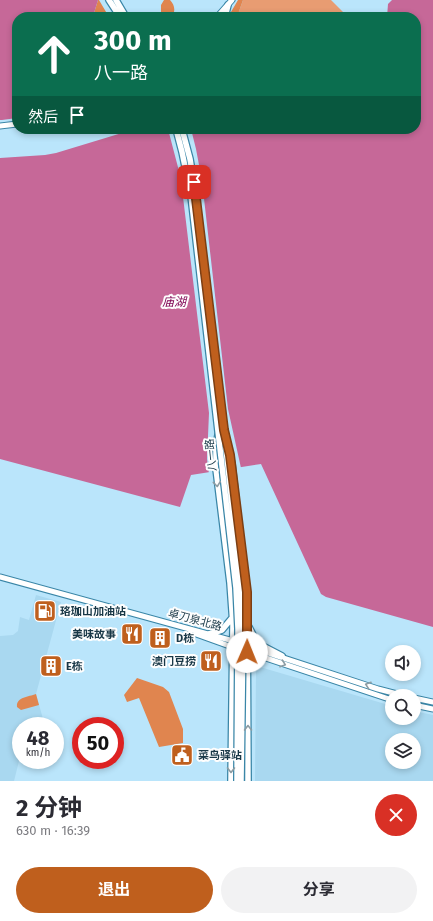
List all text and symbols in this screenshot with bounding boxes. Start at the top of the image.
text: 300 m [94,24,172,57]
icon: ahead [28,28,80,80]
text: 八一路 [94,62,148,84]
icon: arrive [66,104,88,126]
text: 然后 [28,108,58,126]
pin [177,165,211,199]
icon: arrive [183,171,205,193]
water label: 庙湖 [162,295,188,309]
street label: 八一路 [203,438,219,472]
one-way arrow [213,481,222,487]
fuel station icon: 珞珈山加油站 [32,598,58,624]
place label: 珞珈山加油站 [60,605,126,618]
street label: 卓刀泉北路 [167,607,223,633]
restaurant icon: 美味故事 [119,621,145,647]
building icon: D栋 [147,625,173,651]
place label: 美味故事 [72,628,116,641]
position arrow [226,631,268,673]
place label: D栋 [176,632,194,645]
map controls [385,645,421,769]
button: sound [385,645,421,681]
restaurant icon: 澳门豆捞 [198,648,224,674]
building icon: E栋 [38,653,64,679]
place label: 澳门豆捞 [152,655,196,668]
one-way arrow [280,659,287,668]
place label: E栋 [66,660,83,673]
one-way arrow [365,681,372,690]
button: search [385,689,421,725]
speed limit sign: 50 [72,717,124,769]
one-way arrow [244,725,252,731]
text: 48 [27,726,49,750]
button: layers [385,733,421,769]
public building icon: 菜鸟驿站 [169,742,195,768]
text: km/h [26,747,50,759]
place label: 菜鸟驿站 [198,749,242,762]
one-way arrow [227,767,235,773]
text: 2 分钟 [16,794,82,822]
button: close [375,794,417,836]
text: 630 m · 16:39 [16,823,90,838]
button: 退出 [16,867,213,913]
button: 分享 [221,867,417,913]

